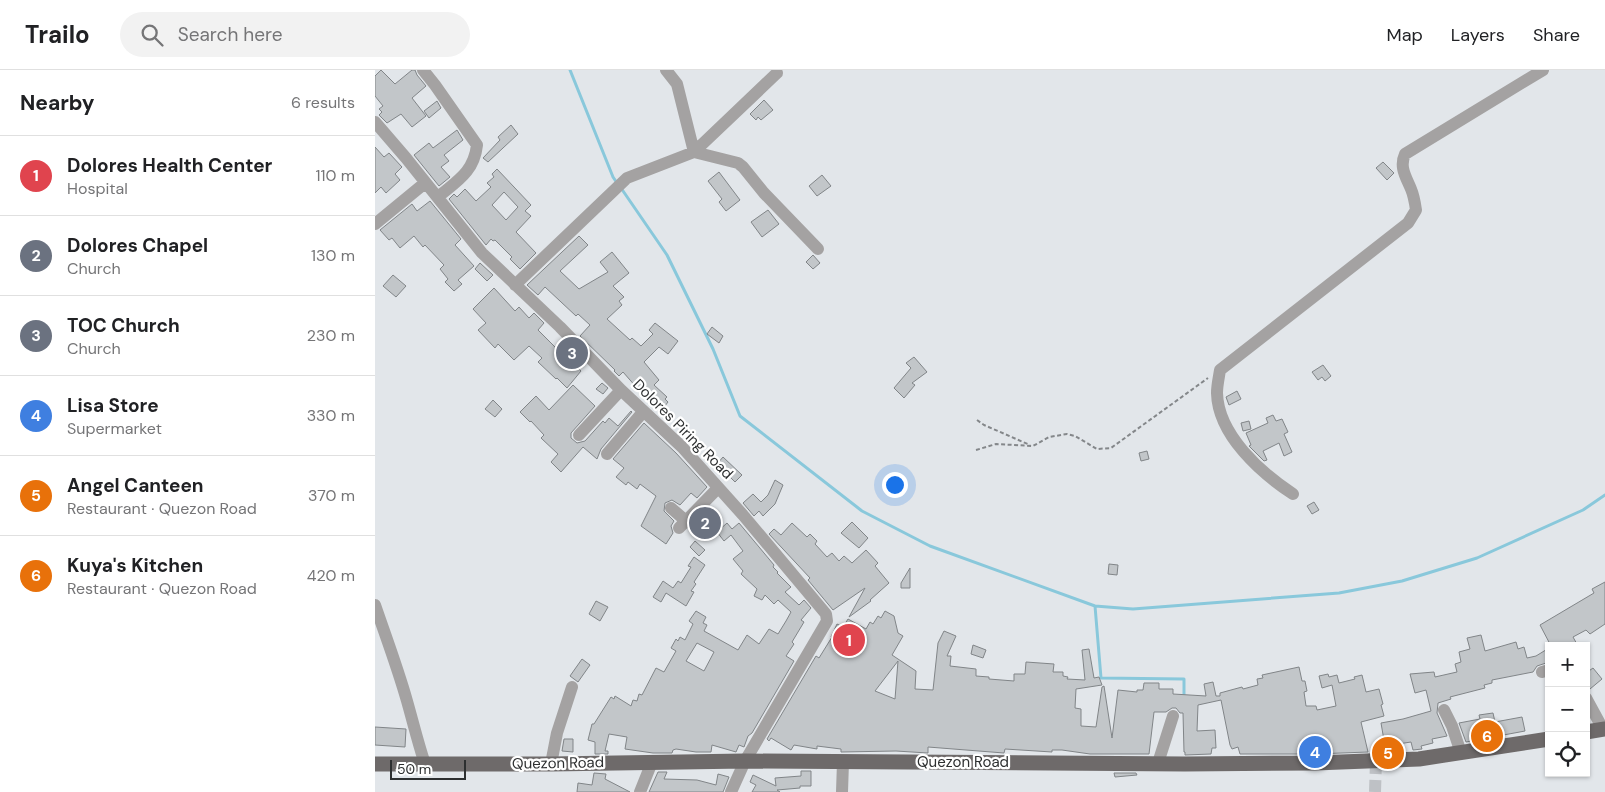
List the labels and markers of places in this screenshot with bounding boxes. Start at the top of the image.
pin: 3 [556,334,588,372]
pin: 2 [689,504,721,542]
pin: 1 [833,621,865,659]
pin: 6 [1471,717,1503,755]
pin: 4 [1299,733,1331,771]
pin: 5 [1372,734,1404,772]

